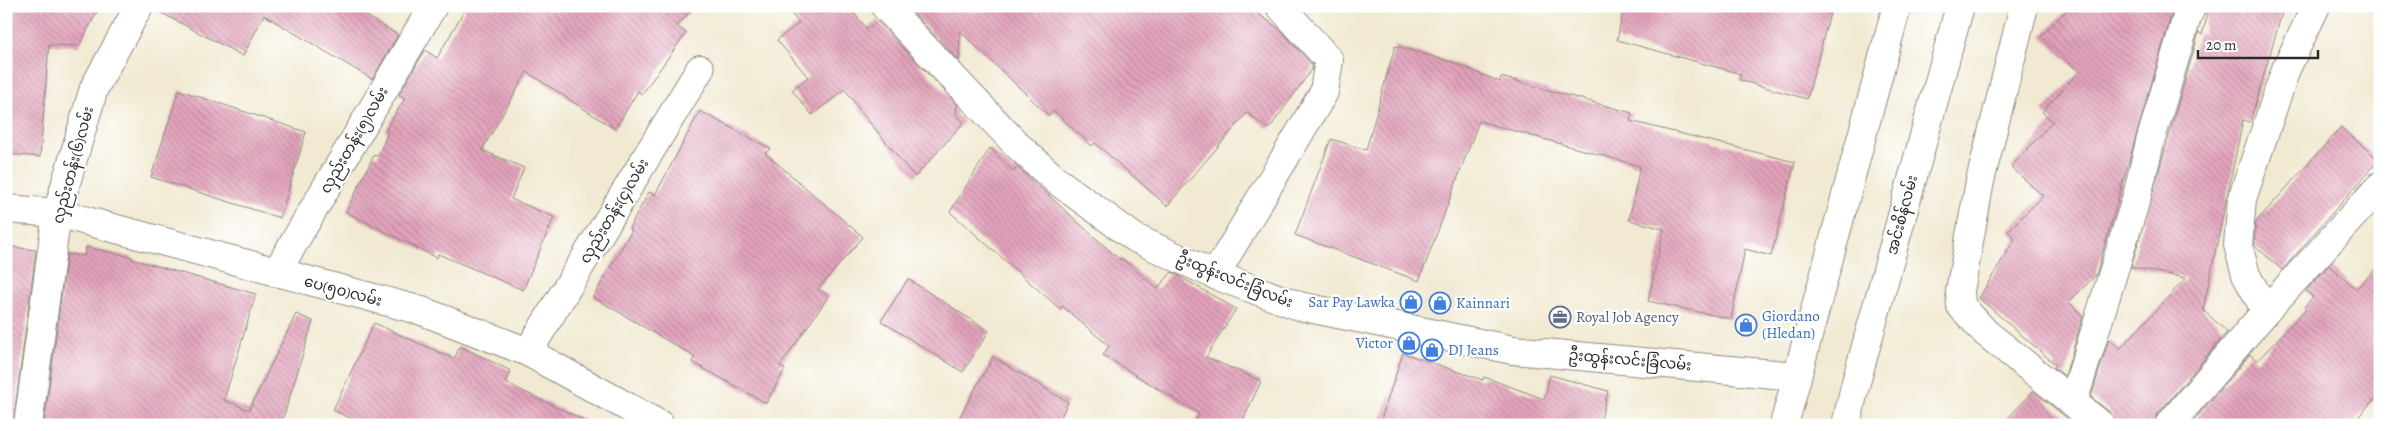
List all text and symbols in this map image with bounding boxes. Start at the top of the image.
scale bar [2198,28,2318,60]
text: 20 m [2206,35,2237,55]
street label: လှည်းတန်း(၅)လမ်း [315,83,394,198]
street label: လှည်းတန်း(၆)လမ်း [48,104,100,226]
street label: လှည်းတန်း(၄)လမ်း [575,155,655,268]
street label: အင်းစိန်လမ်း [1882,173,1924,258]
street label: ဦးထွန်းလင်းခြံလမ်း [1173,248,1296,314]
street label: ပေ(၅၀)လမ်း [301,271,384,313]
shop icon: Sar Pay Lawka [1399,290,1423,314]
shop icon: Kainnari [1428,291,1452,315]
place label: Sar Pay Lawka [1308,292,1395,312]
place label: Kainnari [1456,293,1510,313]
office icon: Royal Job Agency [1548,305,1572,329]
place label: Giordano (Hledan) [1762,306,1820,343]
place label: Royal Job Agency [1576,307,1679,327]
shop icon: Giordano (Hledan) [1734,313,1758,337]
shop icon: Victor [1397,331,1421,355]
place label: Victor [1355,333,1393,353]
shop icon: DJ Jeans [1420,338,1444,362]
place label: DJ Jeans [1448,340,1499,360]
street label: ဦးထွန်းလင်းခြံလမ်း [1568,345,1692,377]

